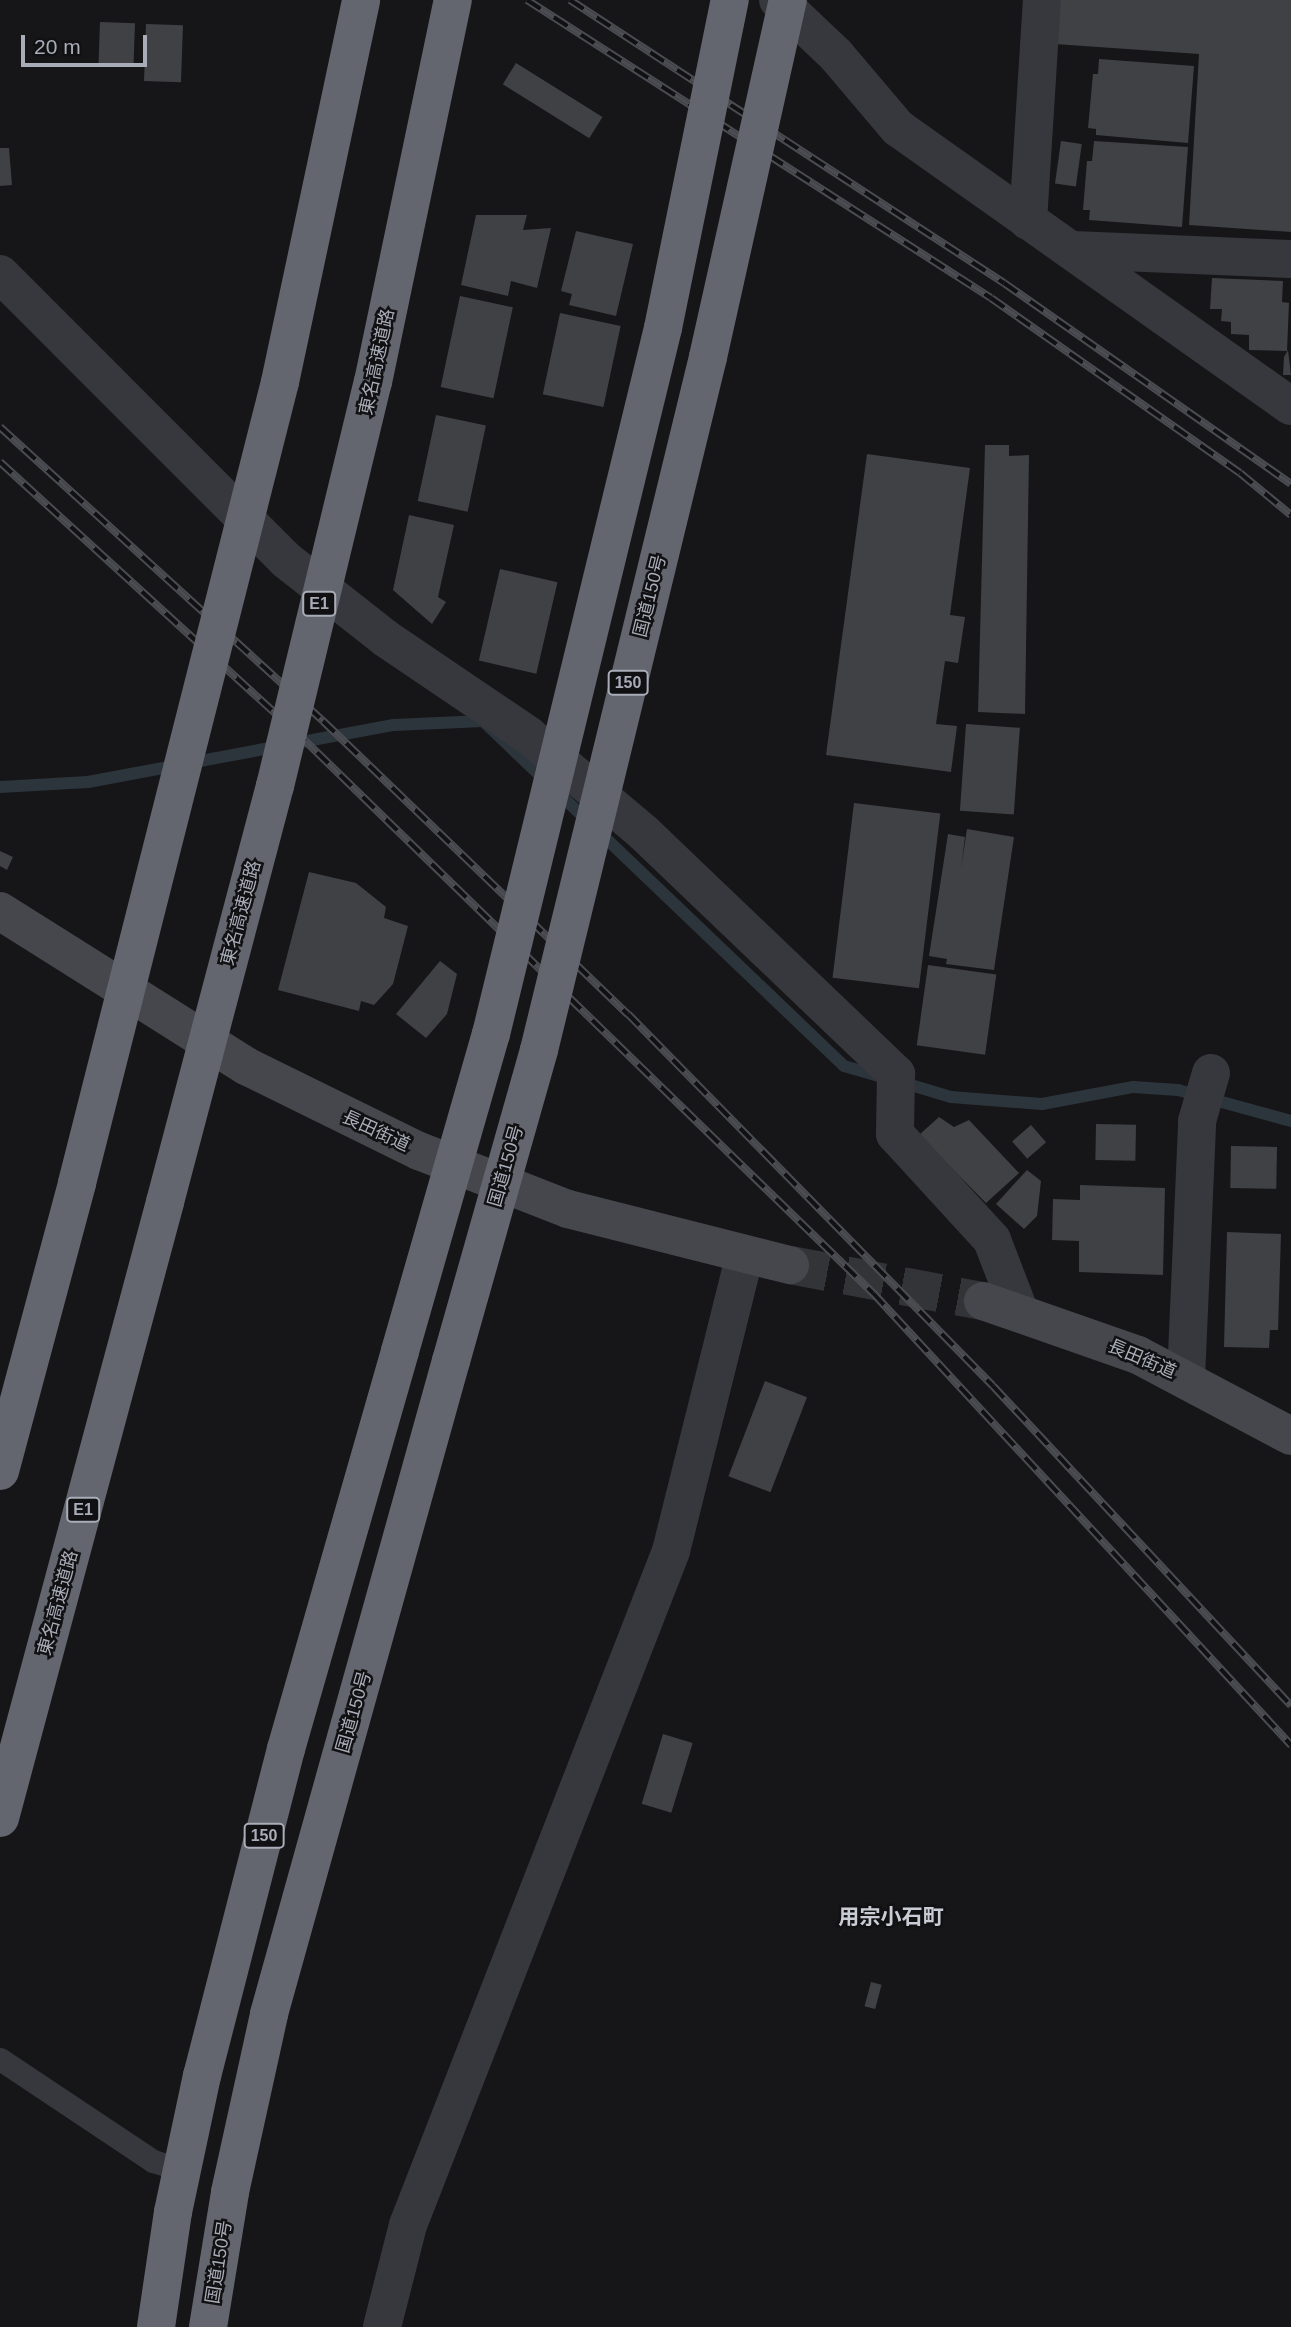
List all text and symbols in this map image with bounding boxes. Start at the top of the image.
scale bar [24,21,150,65]
text: 20 m [34,35,81,58]
street label: 東名高速道路 [355,307,399,417]
street label: 国道150号 [629,553,671,639]
road number: E1 [302,592,336,617]
road number: 150 [607,670,649,696]
street label: 東名高速道路 [217,858,265,968]
street label: 長田街道 [339,1106,413,1156]
street label: 国道150号 [484,1123,528,1209]
street label: 長田街道 [1105,1335,1179,1383]
road number: E1 [66,1498,100,1522]
street label: 東名高速道路 [34,1548,82,1658]
street label: 国道150号 [332,1669,376,1755]
road number: 150 [243,1824,285,1848]
district label: 用宗小石町 [839,1904,943,1930]
street label: 国道150号 [202,2219,236,2305]

